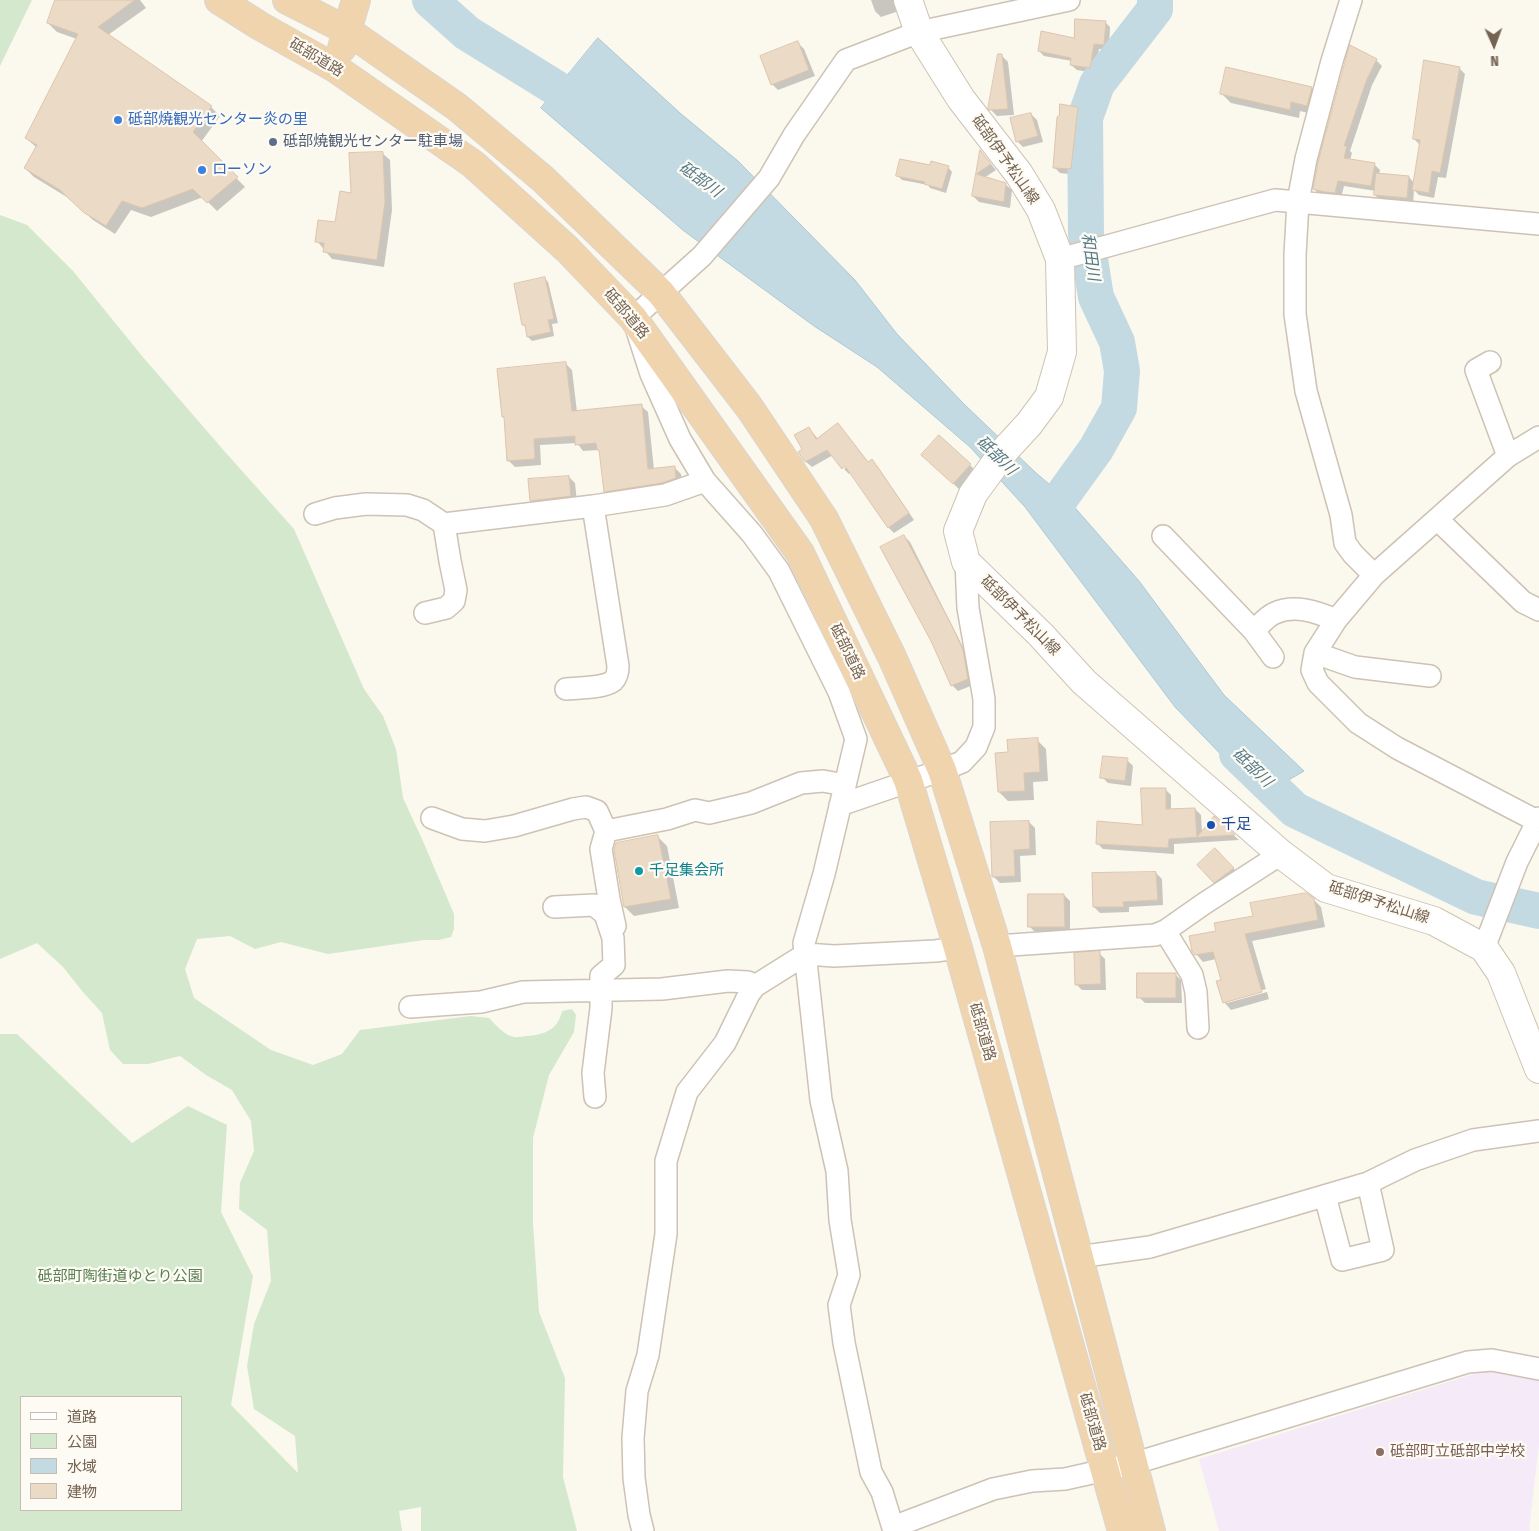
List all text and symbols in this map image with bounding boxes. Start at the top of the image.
north arrow [1469,20,1519,70]
street label: 砥部道路 [286,35,346,81]
text: N [1490,52,1499,69]
place label: 砥部焼観光センター炎の里 [128,111,308,129]
street label: 砥部伊予松山線 [968,112,1042,208]
marker: 砥部焼観光センター炎の里 [112,114,124,126]
place label: 砥部焼観光センター駐車場 [283,133,463,151]
marker: 砥部焼観光センター駐車場 [267,136,279,148]
water label: 砥部川 [675,158,725,202]
place label: ローソン [212,161,272,179]
marker: ローソン [196,164,208,176]
water label: 和田川 [1077,232,1103,282]
street label: 砥部道路 [600,285,652,343]
water label: 砥部川 [972,432,1020,480]
street label: 砥部伊予松山線 [977,573,1063,659]
street label: 砥部道路 [826,621,868,683]
water label: 砥部川 [1228,744,1276,792]
place label: 千足 [1221,816,1251,834]
marker: 千足 [1205,819,1217,831]
place label: 千足集会所 [649,862,724,880]
marker: 千足集会所 [633,865,645,877]
street label: 砥部伊予松山線 [1326,878,1432,928]
street label: 砥部道路 [965,1001,999,1063]
park label: 砥部町陶街道ゆとり公園 [38,1268,202,1286]
street label: 砥部道路 [1075,1391,1109,1453]
legend [20,1396,182,1511]
text: 道路 [67,1408,97,1426]
text: 公園 [67,1433,97,1451]
place label: 砥部町立砥部中学校 [1390,1443,1525,1461]
marker: 砥部町立砥部中学校 [1374,1446,1386,1458]
text: 水域 [67,1458,97,1476]
text: 建物 [67,1483,97,1501]

